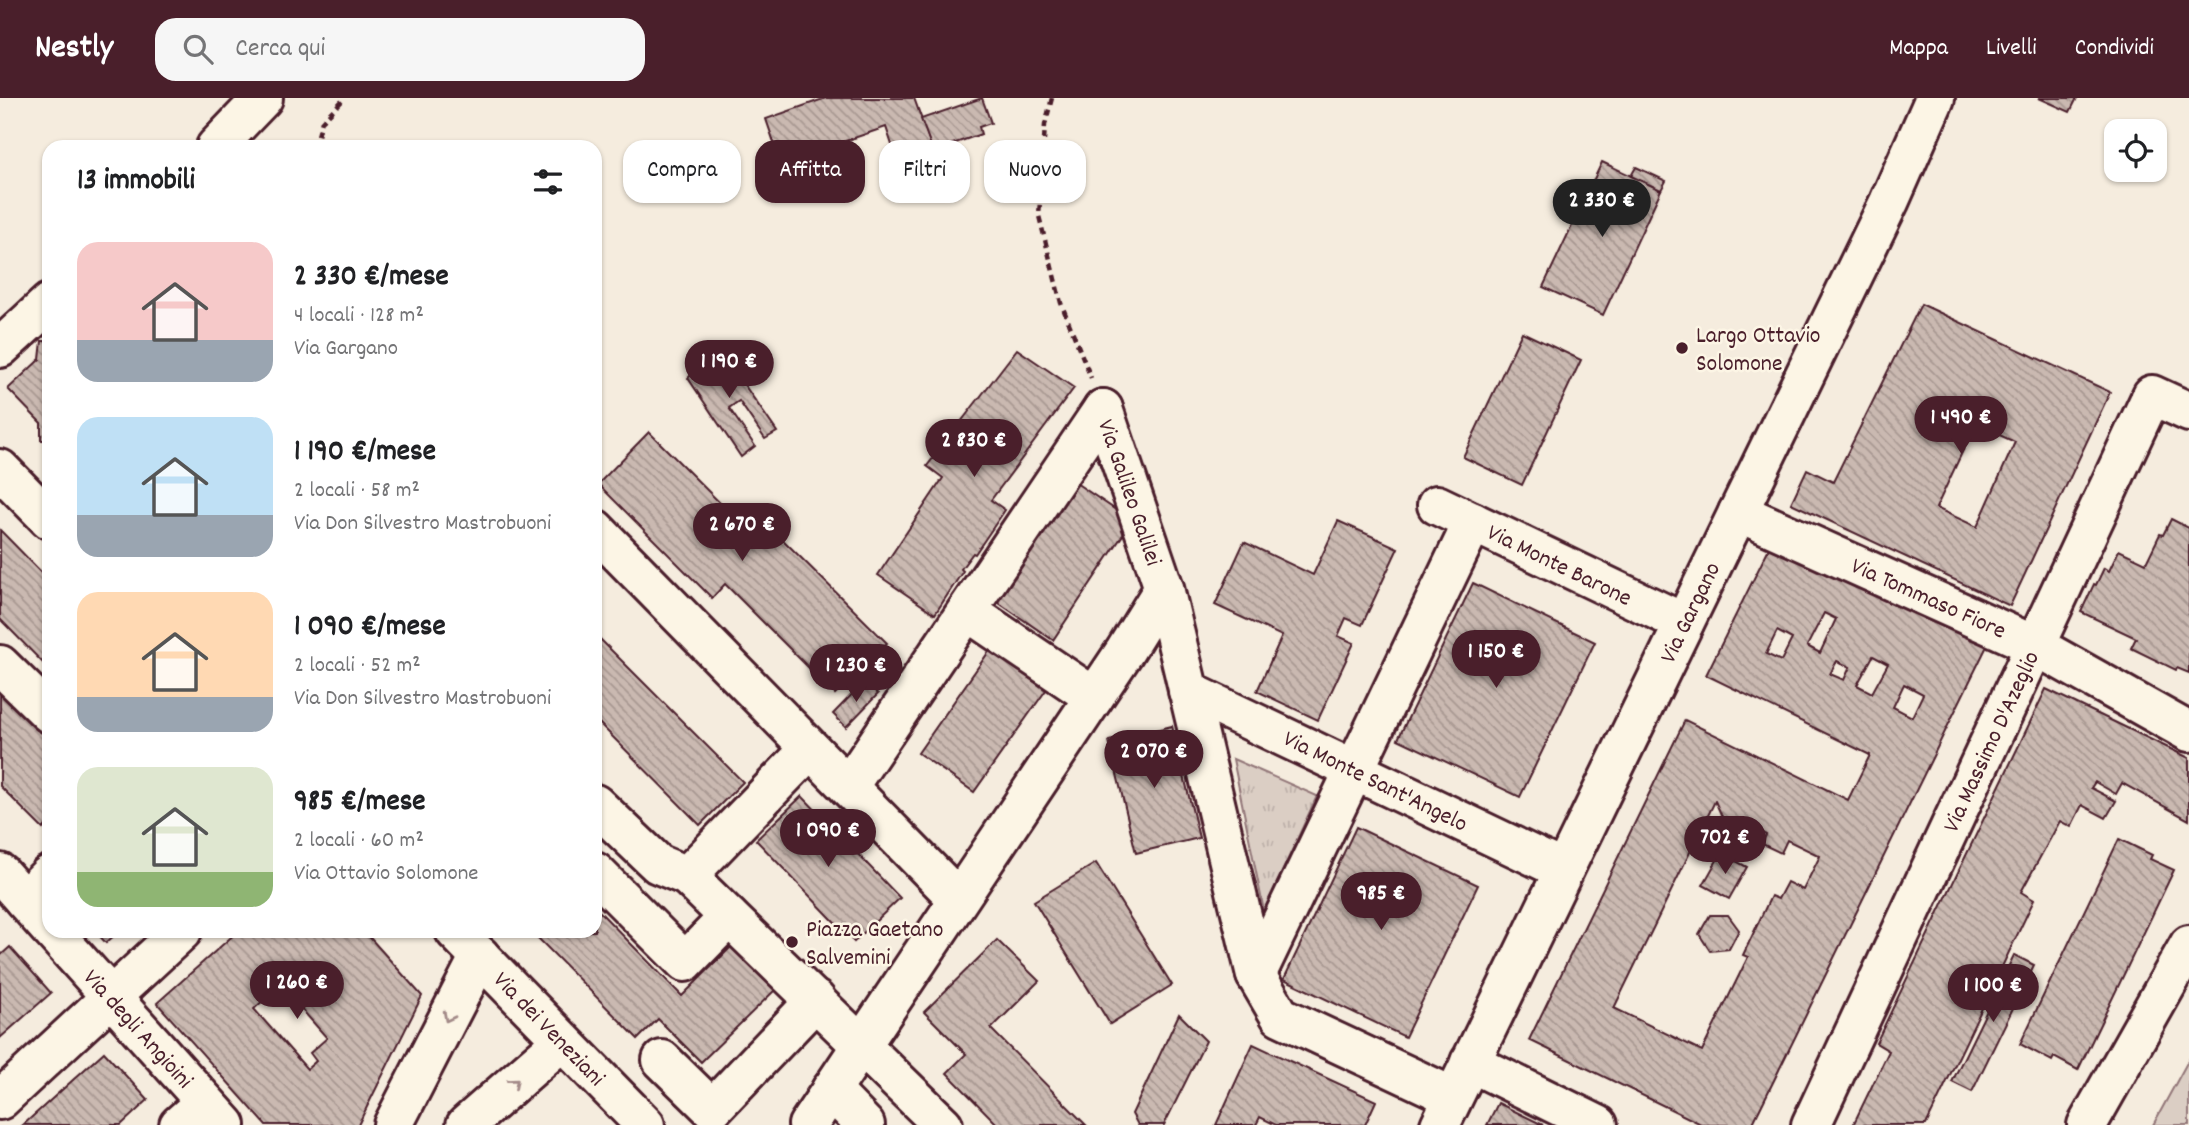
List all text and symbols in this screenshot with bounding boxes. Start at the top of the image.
search box [155,18,645,81]
text: Nestly [35,26,113,73]
icon: search [179,30,217,68]
text: Cerca qui [235,31,325,68]
text: Mappa [1889,32,1948,66]
text: Livelli [1986,32,2037,66]
text: Condividi [2075,32,2154,66]
map controls [2104,119,2167,182]
button: locate [2104,119,2167,182]
chip: Compra [623,140,741,203]
chip: Affitta [755,140,865,203]
chip: Filtri [879,140,970,203]
chip: Nuovo [984,140,1086,203]
text: 13 immobili [77,161,195,204]
icon: filters [529,163,567,201]
pin: 2 330 € [1537,180,1667,239]
text: 2 330 € [1569,185,1635,218]
text: 2 330 €/mese [294,257,449,300]
icon: home [133,270,217,354]
text: 4 locali · 128 m² [294,300,424,333]
place label: Largo Ottavio Solomone [1696,320,1821,382]
text: Via Gargano [294,333,398,366]
marker: Largo Ottavio Solomone [1674,340,1690,356]
pin: 1 190 € [664,341,794,400]
text: 1 190 € [701,346,757,379]
pin: 1 490 € [1896,396,2026,456]
text: 1 490 € [1930,402,1992,435]
street label: Via Galileo Galilei [1087,415,1169,571]
pin: 2 830 € [909,420,1039,479]
text: 2 830 € [941,425,1007,458]
text: 1 190 €/mese [294,432,436,475]
icon: home [133,445,217,529]
text: 2 locali · 58 m² [294,475,420,508]
pin: 2 670 € [677,504,807,563]
text: Via Don Silvestro Mastrobuoni [294,508,551,541]
text: 2 670 € [709,509,775,542]
street label: Via Monte Barone [1481,517,1637,616]
street label: Via Tommaso Fiore [1845,550,2011,649]
street label: Via Gargano [1653,557,1731,670]
text: 1 090 €/mese [294,607,446,650]
icon: home [133,620,217,704]
pin: 1 150 € [1431,630,1561,690]
text: 1 150 € [1468,636,1524,669]
pin: 1 230 € [791,644,921,704]
street label: Via Massimo D'Azeglio [1936,646,2050,838]
text: 2 locali · 52 m² [294,650,421,683]
text: 1 230 € [825,650,887,683]
text: Via Don Silvestro Mastrobuoni [294,683,551,716]
street label: Via Monte Sant'Angelo [1277,723,1473,842]
pin: 2 070 € [1089,730,1219,790]
text: 2 070 € [1120,736,1188,769]
text: 985 €/mese [294,782,425,825]
icon: home [133,795,217,879]
pin: 1 090 € [763,810,893,869]
text: 1 090 € [796,815,860,848]
pin: 702 € [1676,816,1774,876]
text: 702 € [1700,822,1750,855]
text: 2 locali · 60 m² [294,825,424,858]
text: Via Ottavio Solomone [294,858,478,891]
pin: 985 € [1332,872,1430,932]
text: 985 € [1357,878,1405,911]
place label: Piazza Gaetano Salvemini [806,914,943,976]
marker: Piazza Gaetano Salvemini [784,934,800,950]
pin: 1 260 € [232,962,362,1021]
street label: Via degli Angioini [74,963,200,1097]
pin: 1 100 € [1928,964,2058,1024]
street label: Via dei Veneziani [484,965,612,1095]
text: 1 260 € [266,967,328,1000]
text: 1 100 € [1964,970,2022,1003]
one-way arrow [443,1010,457,1022]
one-way arrow [506,1079,519,1091]

